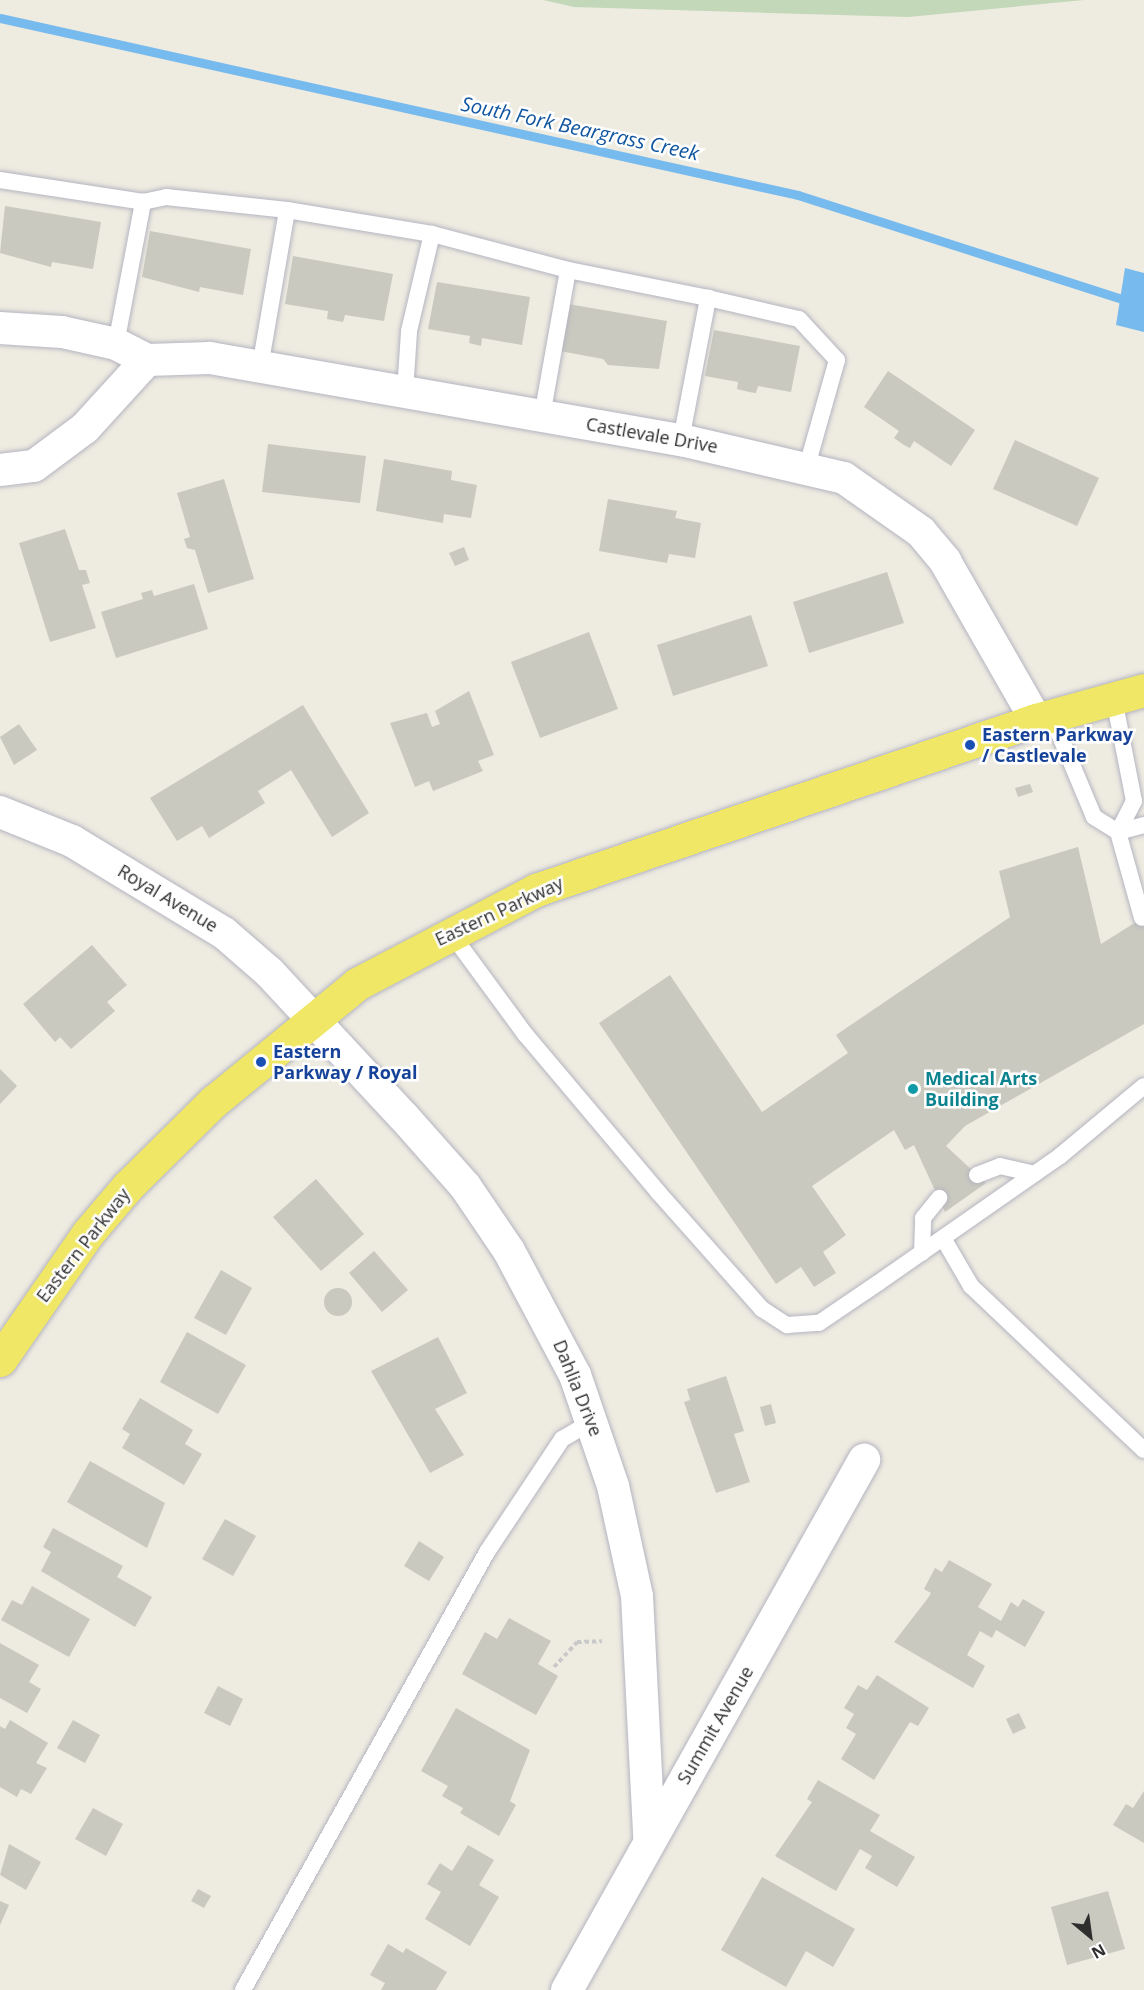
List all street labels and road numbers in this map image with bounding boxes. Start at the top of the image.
street label: Castlevale Drive [584,413,720,457]
street label: Royal Avenue [114,860,222,936]
street label: Eastern Parkway [432,872,566,950]
street label: Eastern Parkway [32,1184,134,1306]
street label: Dahlia Drive [549,1337,607,1439]
street label: Summit Avenue [673,1662,757,1788]

